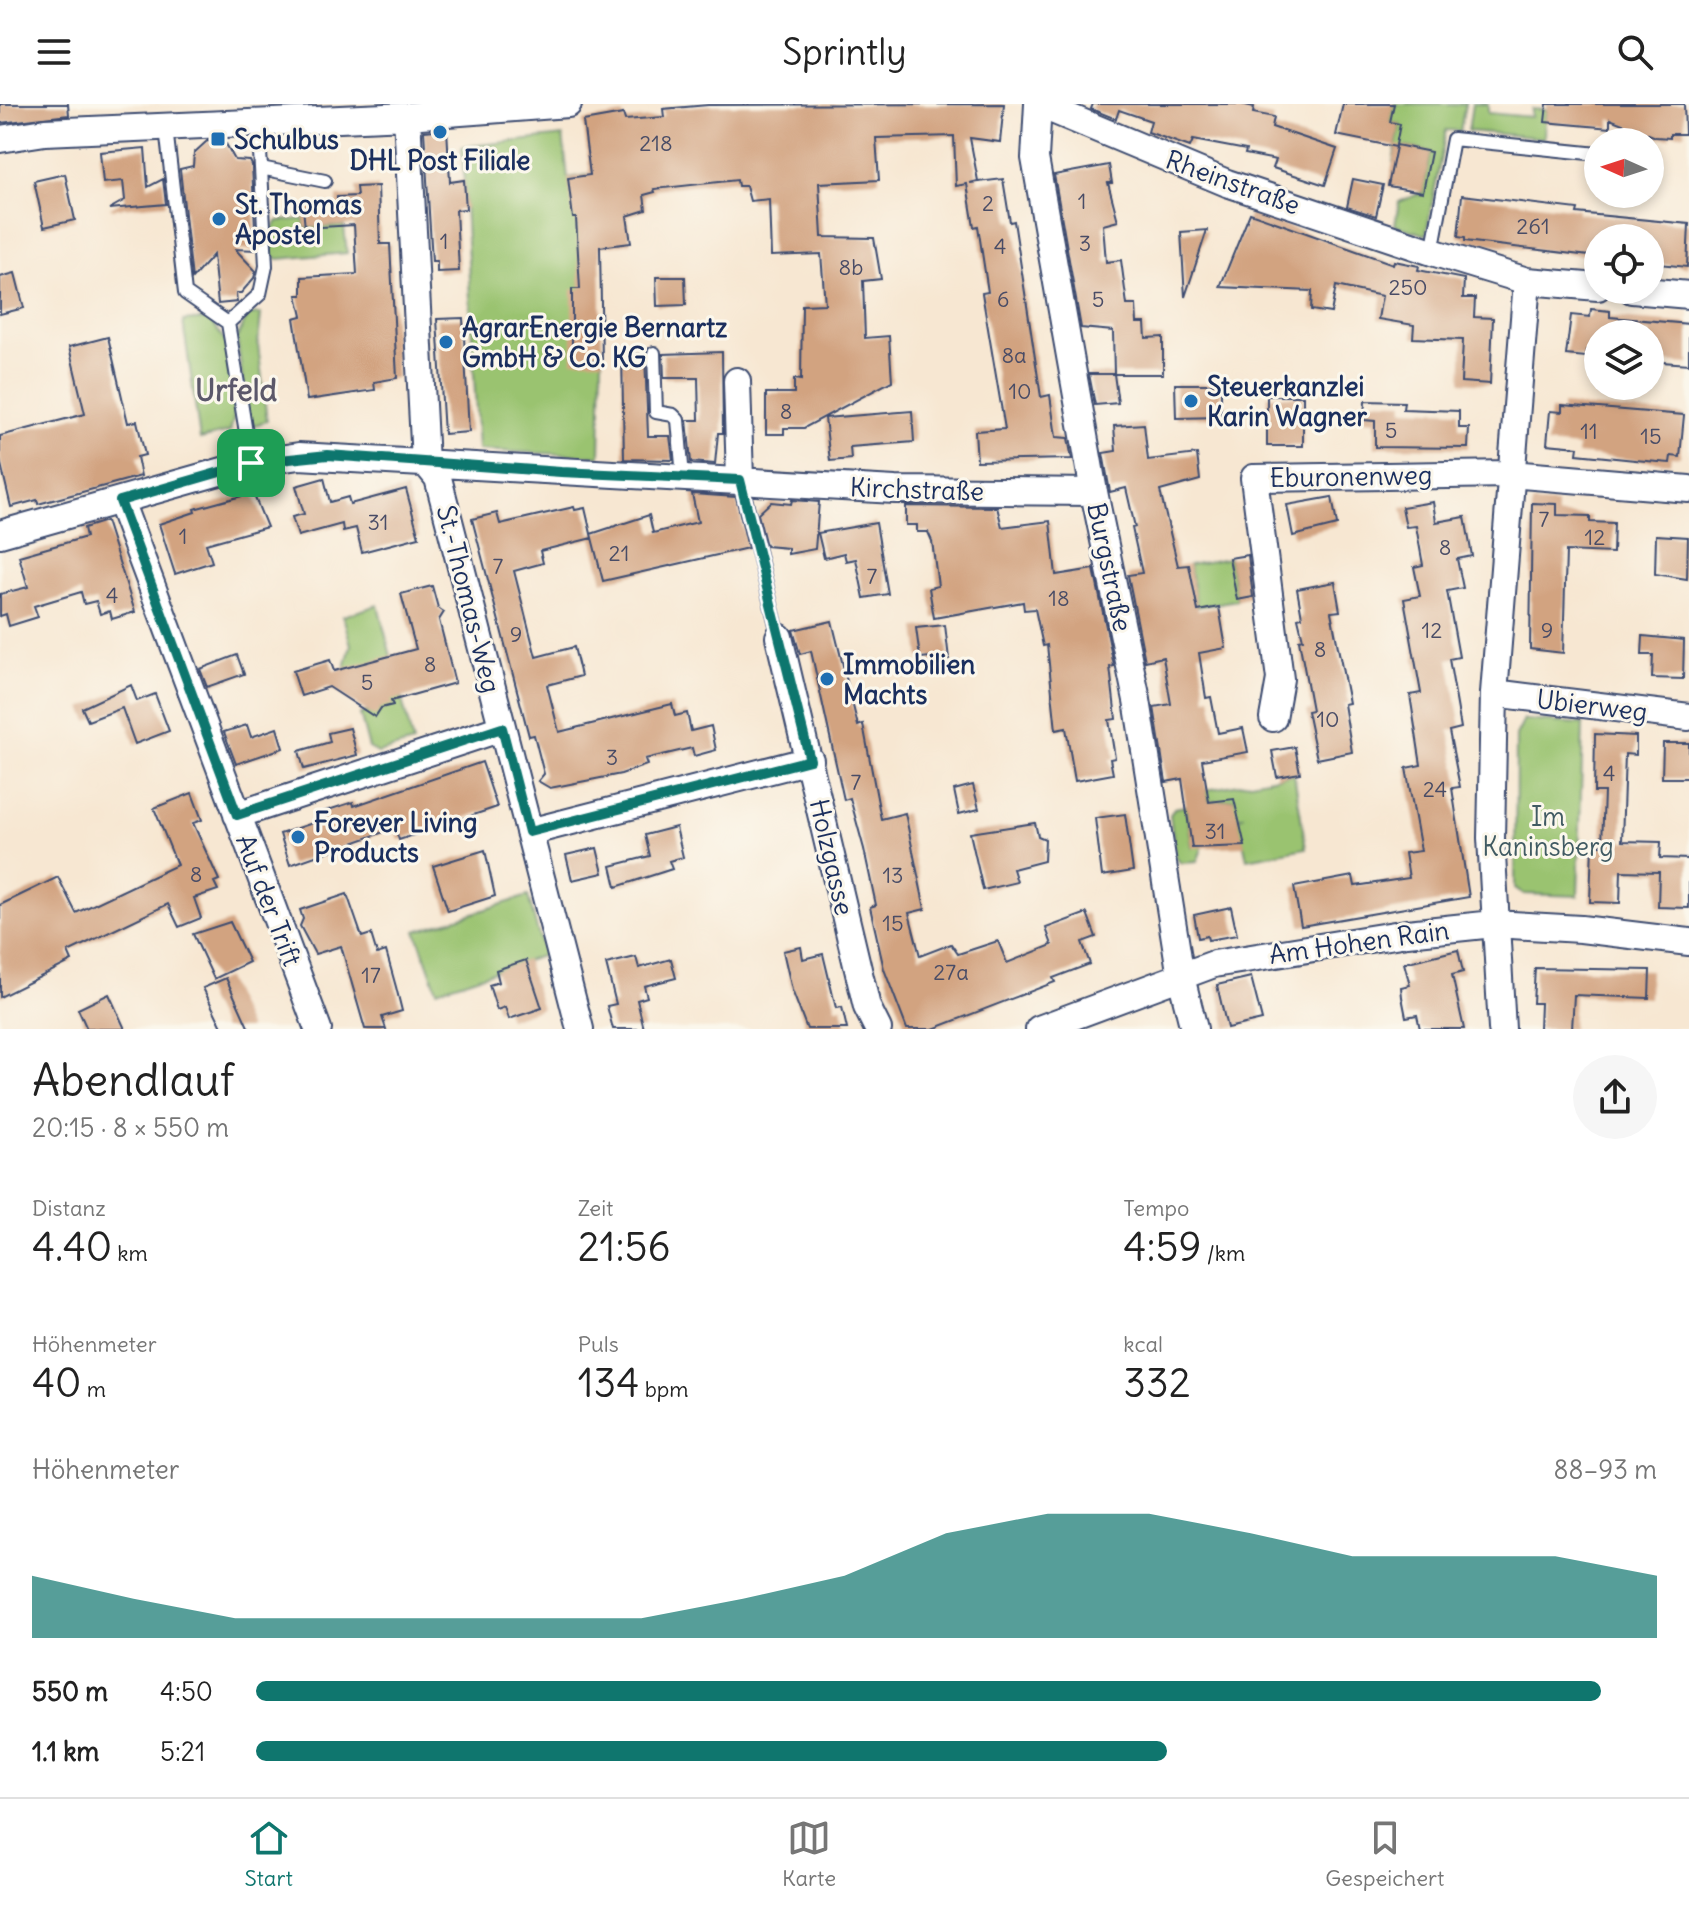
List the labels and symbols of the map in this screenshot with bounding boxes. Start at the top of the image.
place label: Schulbus [234,123,339,156]
marker: DHL Post Filiale [431,123,449,141]
north arrow [1584,128,1664,208]
house number: 218 [639,129,673,157]
marker: Schulbus [209,130,227,148]
street label: Rheinstraße [1161,142,1305,222]
place label: DHL Post Filiale [350,144,530,177]
house number: 1 [1078,187,1086,215]
place label: St. Thomas Apostel [235,188,362,251]
house number: 2 [982,189,994,217]
marker: St. Thomas Apostel [210,210,228,228]
house number: 261 [1516,212,1550,240]
house number: 1 [440,227,448,255]
house number: 3 [1079,229,1091,257]
house number: 4 [994,232,1006,260]
house number: 8b [839,253,863,281]
house number: 250 [1388,273,1428,301]
house number: 6 [997,285,1009,313]
house number: 5 [1092,285,1104,313]
place label: AgrarEnergie Bernartz GmbH & Co. KG [462,311,728,374]
marker: AgrarEnergie Bernartz GmbH & Co. KG [437,333,455,351]
house number: 8a [1001,341,1027,369]
place label: Steuerkanzlei Karin Wagner [1207,370,1368,433]
district label: Urfeld [195,371,277,409]
house number: 10 [1008,377,1032,405]
marker: Steuerkanzlei Karin Wagner [1182,392,1200,410]
house number: 8 [780,397,792,425]
house number: 5 [1385,416,1397,444]
house number: 11 [1580,417,1598,445]
house number: 15 [1640,422,1662,450]
pin [217,429,285,497]
street label: Eburonenweg [1269,458,1433,494]
street label: Kirchstraße [849,470,985,508]
street label: Burgstraße [1080,500,1140,634]
street label: St.-Thomas-Weg [430,502,508,696]
house number: 7 [1539,505,1550,533]
house number: 31 [368,508,389,536]
house number: 1 [179,522,187,550]
house number: 12 [1585,523,1605,551]
house number: 8 [1439,533,1451,561]
house number: 21 [609,539,629,567]
house number: 7 [493,552,504,580]
house number: 7 [867,562,878,590]
house number: 4 [106,581,118,609]
house number: 18 [1048,584,1070,612]
house number: 12 [1422,616,1442,644]
house number: 9 [1541,616,1553,644]
house number: 9 [510,620,522,648]
house number: 8 [1314,635,1326,663]
place label: Immobilien Machts [843,648,975,711]
house number: 8 [424,650,436,678]
house number: 5 [361,668,373,696]
marker: Immobilien Machts [818,670,836,688]
street label: Ubierweg [1535,682,1649,728]
house number: 10 [1316,705,1340,733]
house number: 3 [606,743,618,771]
house number: 4 [1603,759,1615,787]
house number: 7 [851,768,862,796]
house number: 24 [1423,775,1447,803]
street label: Holzgasse [803,796,861,918]
park label: Im Kaninsberg [1482,800,1614,863]
place label: Forever Living Products [314,806,477,869]
house number: 31 [1205,817,1226,845]
marker: Forever Living Products [289,828,307,846]
street label: Auf der Trift [229,830,309,971]
house number: 8 [190,860,202,888]
house number: 13 [882,861,904,889]
house number: 15 [882,909,904,937]
street label: Am Hohen Rain [1267,913,1451,971]
house number: 27a [933,958,969,986]
house number: 17 [361,961,381,989]

